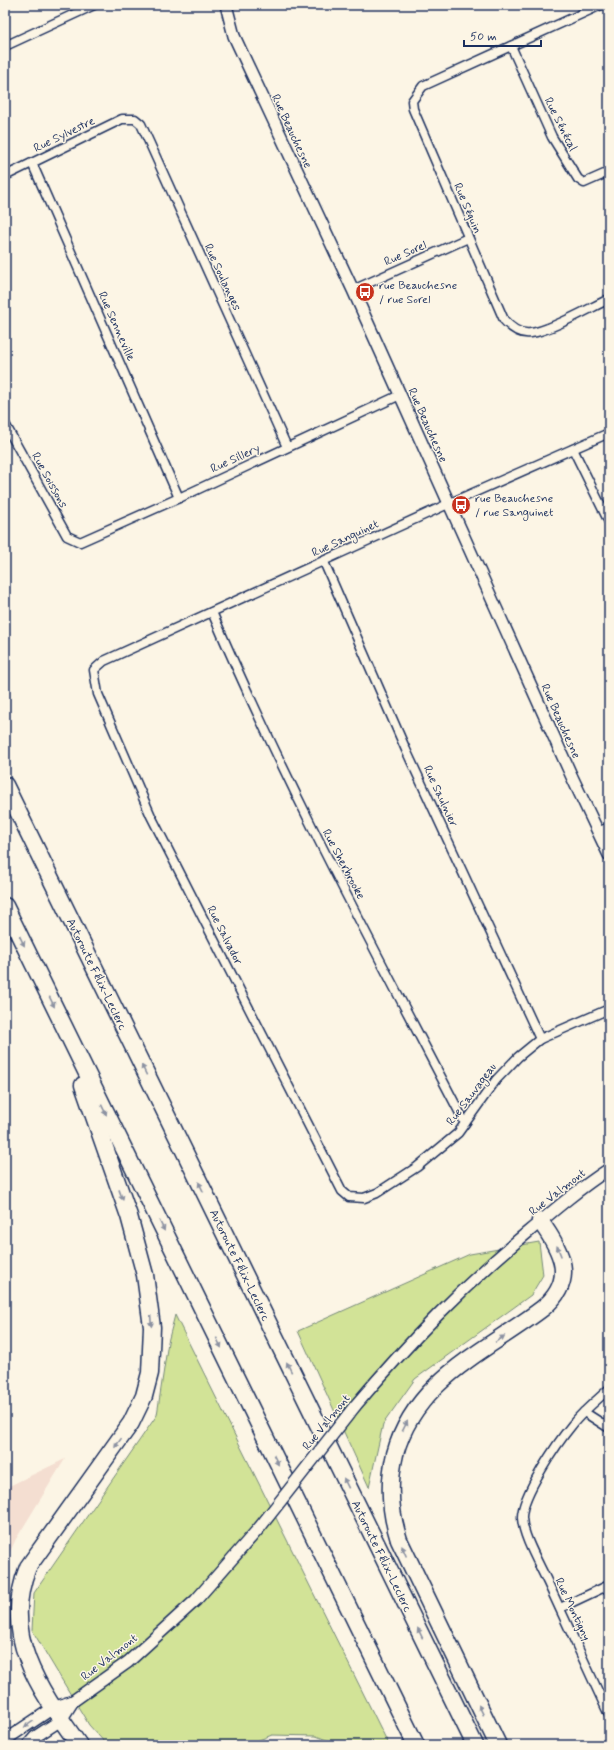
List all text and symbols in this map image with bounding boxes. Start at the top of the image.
scale bar [464,22,541,48]
text: 50 m [470,29,497,45]
street label: Rue Beauchesne [267,92,315,171]
street label: Rue Sénécal [540,95,581,154]
street label: Rue Sylvestre [31,113,98,157]
street label: Rue Séguin [449,181,485,236]
street label: Rue Sorel [382,237,429,270]
street label: Rue Soulanges [200,241,245,313]
place label: rue Beauchesne / rue Sorel [379,278,457,308]
bus stop icon: rue Beauchesne / rue Sorel [354,281,376,303]
street label: Rue Senneville [94,289,139,364]
street label: Rue Beauchesne [404,386,451,465]
street label: Rue Sillery [208,440,263,477]
street label: Rue Soissons [27,450,71,511]
place label: rue Beauchesne / rue Sanguinet [475,491,554,521]
bus stop icon: rue Beauchesne / rue Sanguinet [450,494,472,516]
street label: Rue Sanguinet [309,516,382,561]
street label: Rue Beauchesne [537,682,584,761]
street label: Rue Saulnier [419,763,461,830]
street label: Rue Sherbrooke [318,827,368,902]
street label: Rue Salvador [202,903,246,968]
street label: Autoroute Félix-Leclerc [62,916,130,1033]
one-way arrow [19,935,25,946]
one-way arrow [49,997,55,1008]
street label: Rue Sauvageau [443,1060,501,1129]
one-way arrow [141,1064,147,1076]
one-way arrow [101,1104,108,1115]
street label: Rue Valmont [526,1165,590,1220]
one-way arrow [198,1181,204,1193]
one-way arrow [118,1189,124,1201]
street label: Autoroute Félix-Leclerc [205,1207,273,1324]
one-way arrow [159,1221,165,1232]
one-way arrow [555,1245,562,1257]
one-way arrow [148,1315,155,1327]
one-way arrow [494,1335,505,1343]
one-way arrow [216,1337,222,1349]
one-way arrow [286,1361,292,1372]
street label: Rue Valmont [299,1391,355,1454]
one-way arrow [402,1420,409,1432]
one-way arrow [114,1437,122,1448]
one-way arrow [273,1454,279,1466]
one-way arrow [343,1478,349,1489]
street label: Autoroute Félix-Leclerc [347,1498,415,1615]
one-way arrow [401,1546,407,1557]
street label: Rue Montigny [551,1575,594,1644]
one-way arrow [417,1627,423,1639]
street label: Rue Valmont [78,1630,142,1685]
one-way arrow [478,1704,484,1716]
one-way arrow [24,1720,34,1728]

